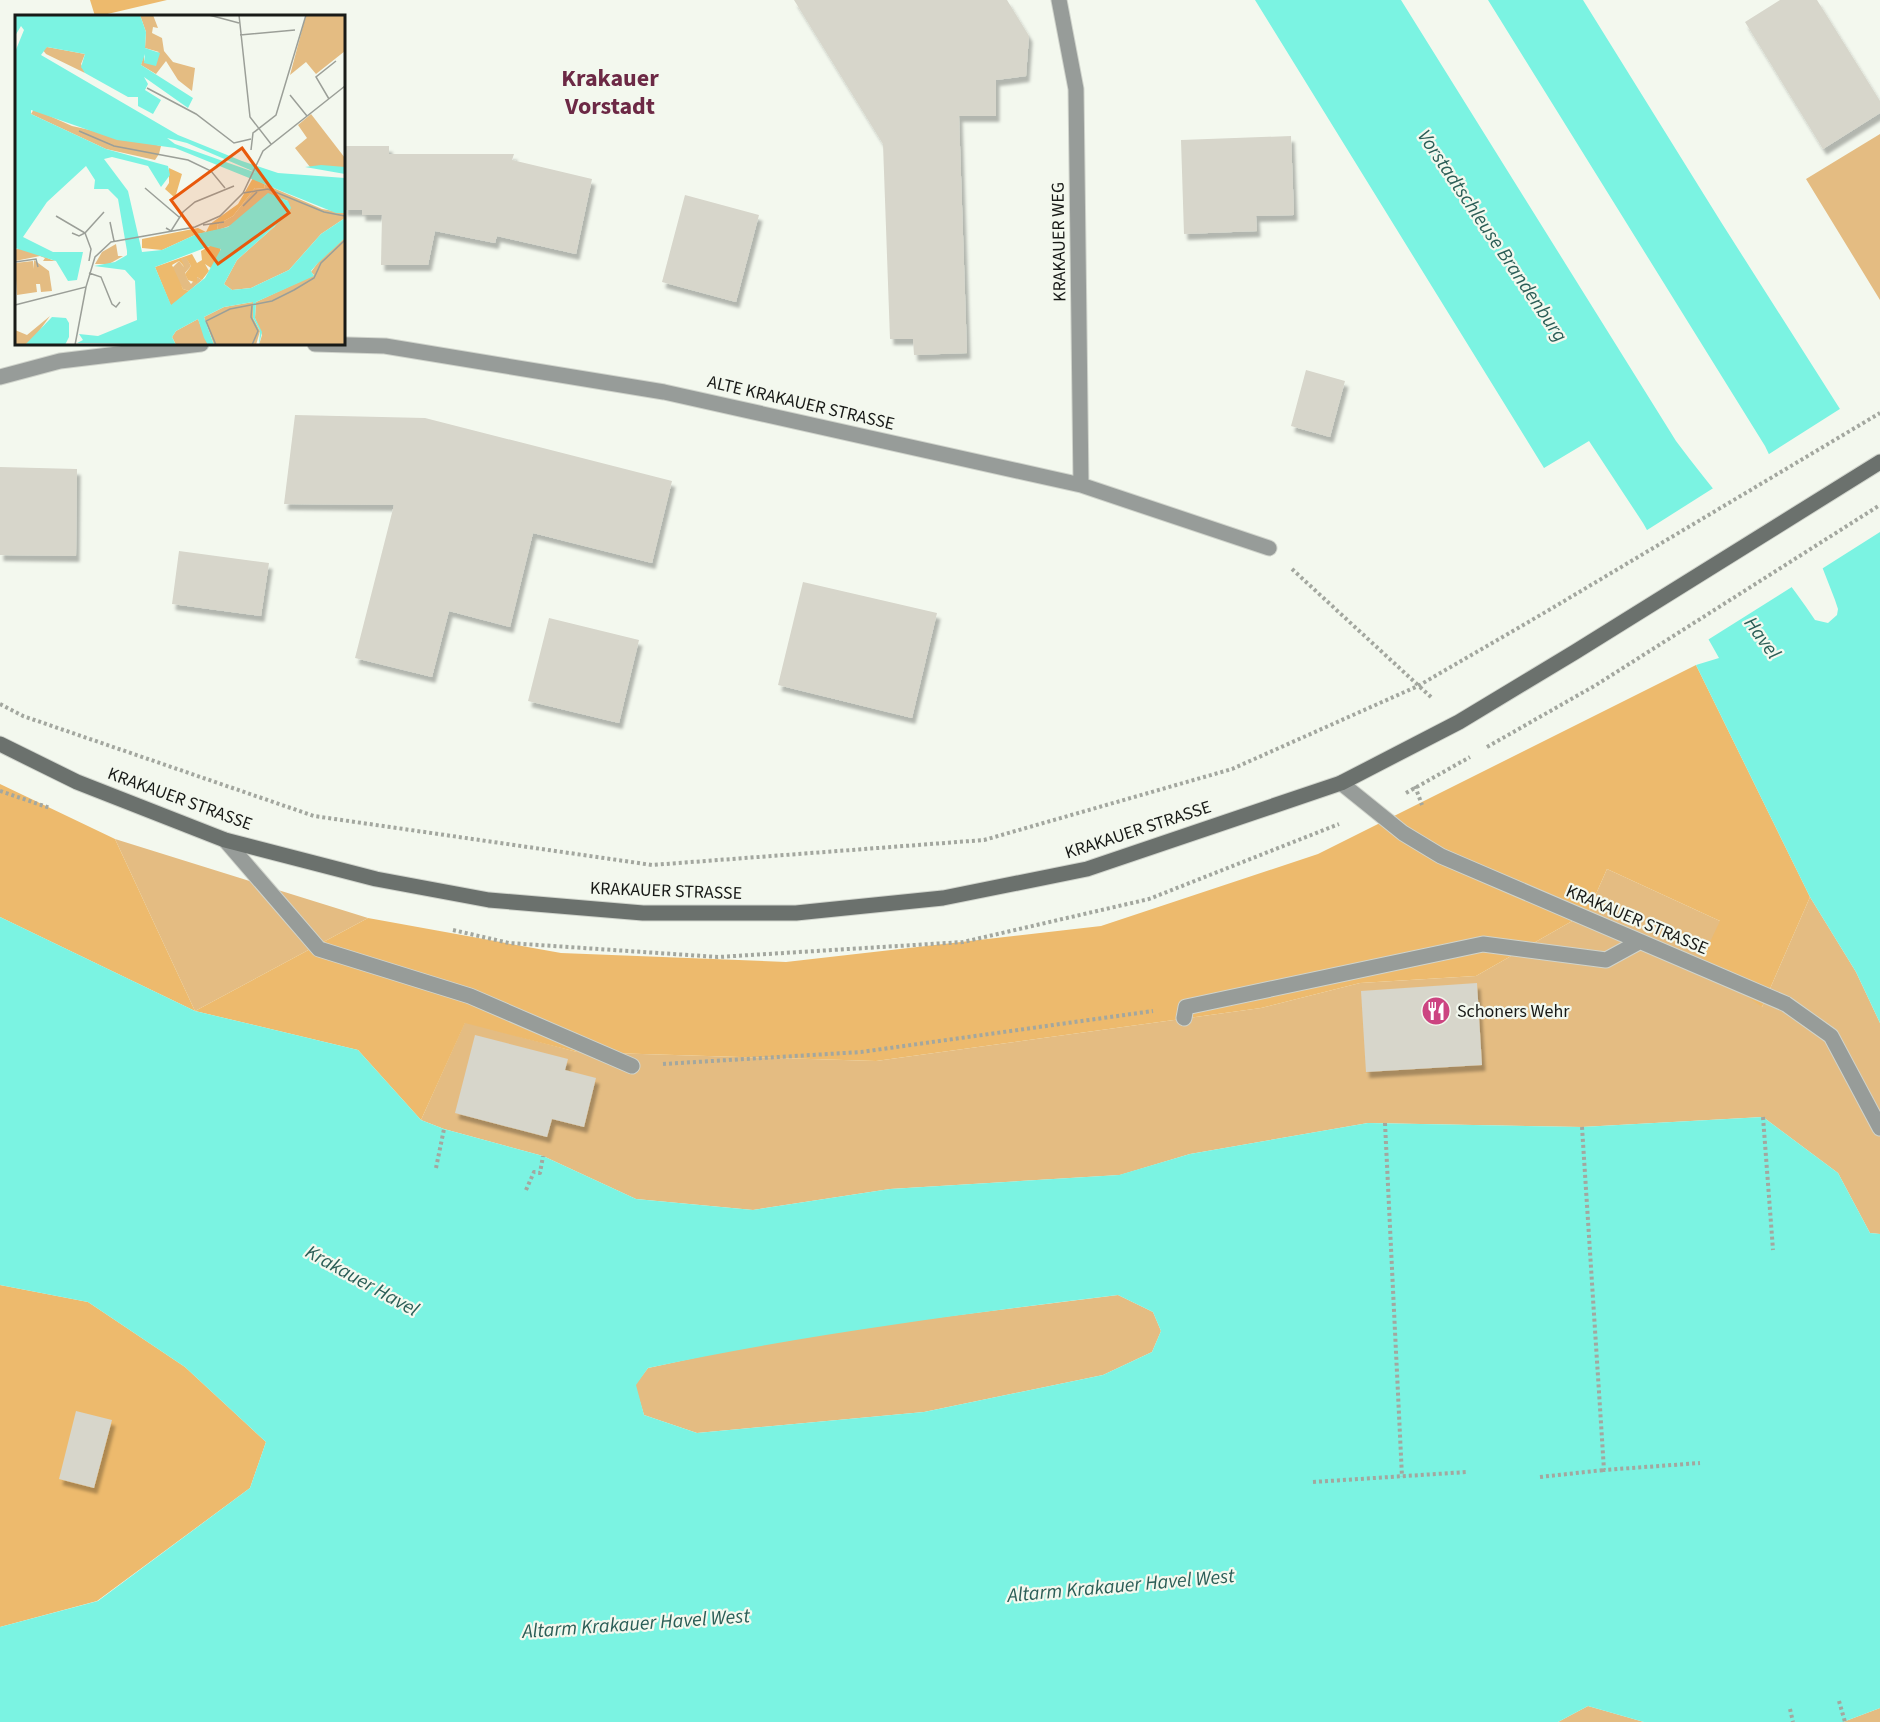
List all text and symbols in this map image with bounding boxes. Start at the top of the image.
inset map [15,15,345,345]
district label: Krakauer Vorstadt [561,61,659,124]
water label: Vorstadtschleuse Brandenburg [1410,124,1574,348]
street label: KRAKAUER WEG [1045,182,1073,302]
street label: ALTE KRAKAUER STRASSE [705,369,897,437]
water label: Havel [1737,611,1787,665]
street label: KRAKAUER STRASSE [104,761,256,837]
street label: KRAKAUER STRASSE [1062,795,1214,865]
street label: KRAKAUER STRASSE [589,876,743,906]
street label: KRAKAUER STRASSE [1562,879,1712,961]
restaurant icon: Schoners Wehr [1420,995,1452,1027]
place label: Schoners Wehr [1457,999,1570,1024]
water label: Krakauer Havel [300,1238,424,1324]
water label: Altarm Krakauer Havel West [1004,1562,1236,1610]
water label: Altarm Krakauer Havel West [519,1602,751,1646]

